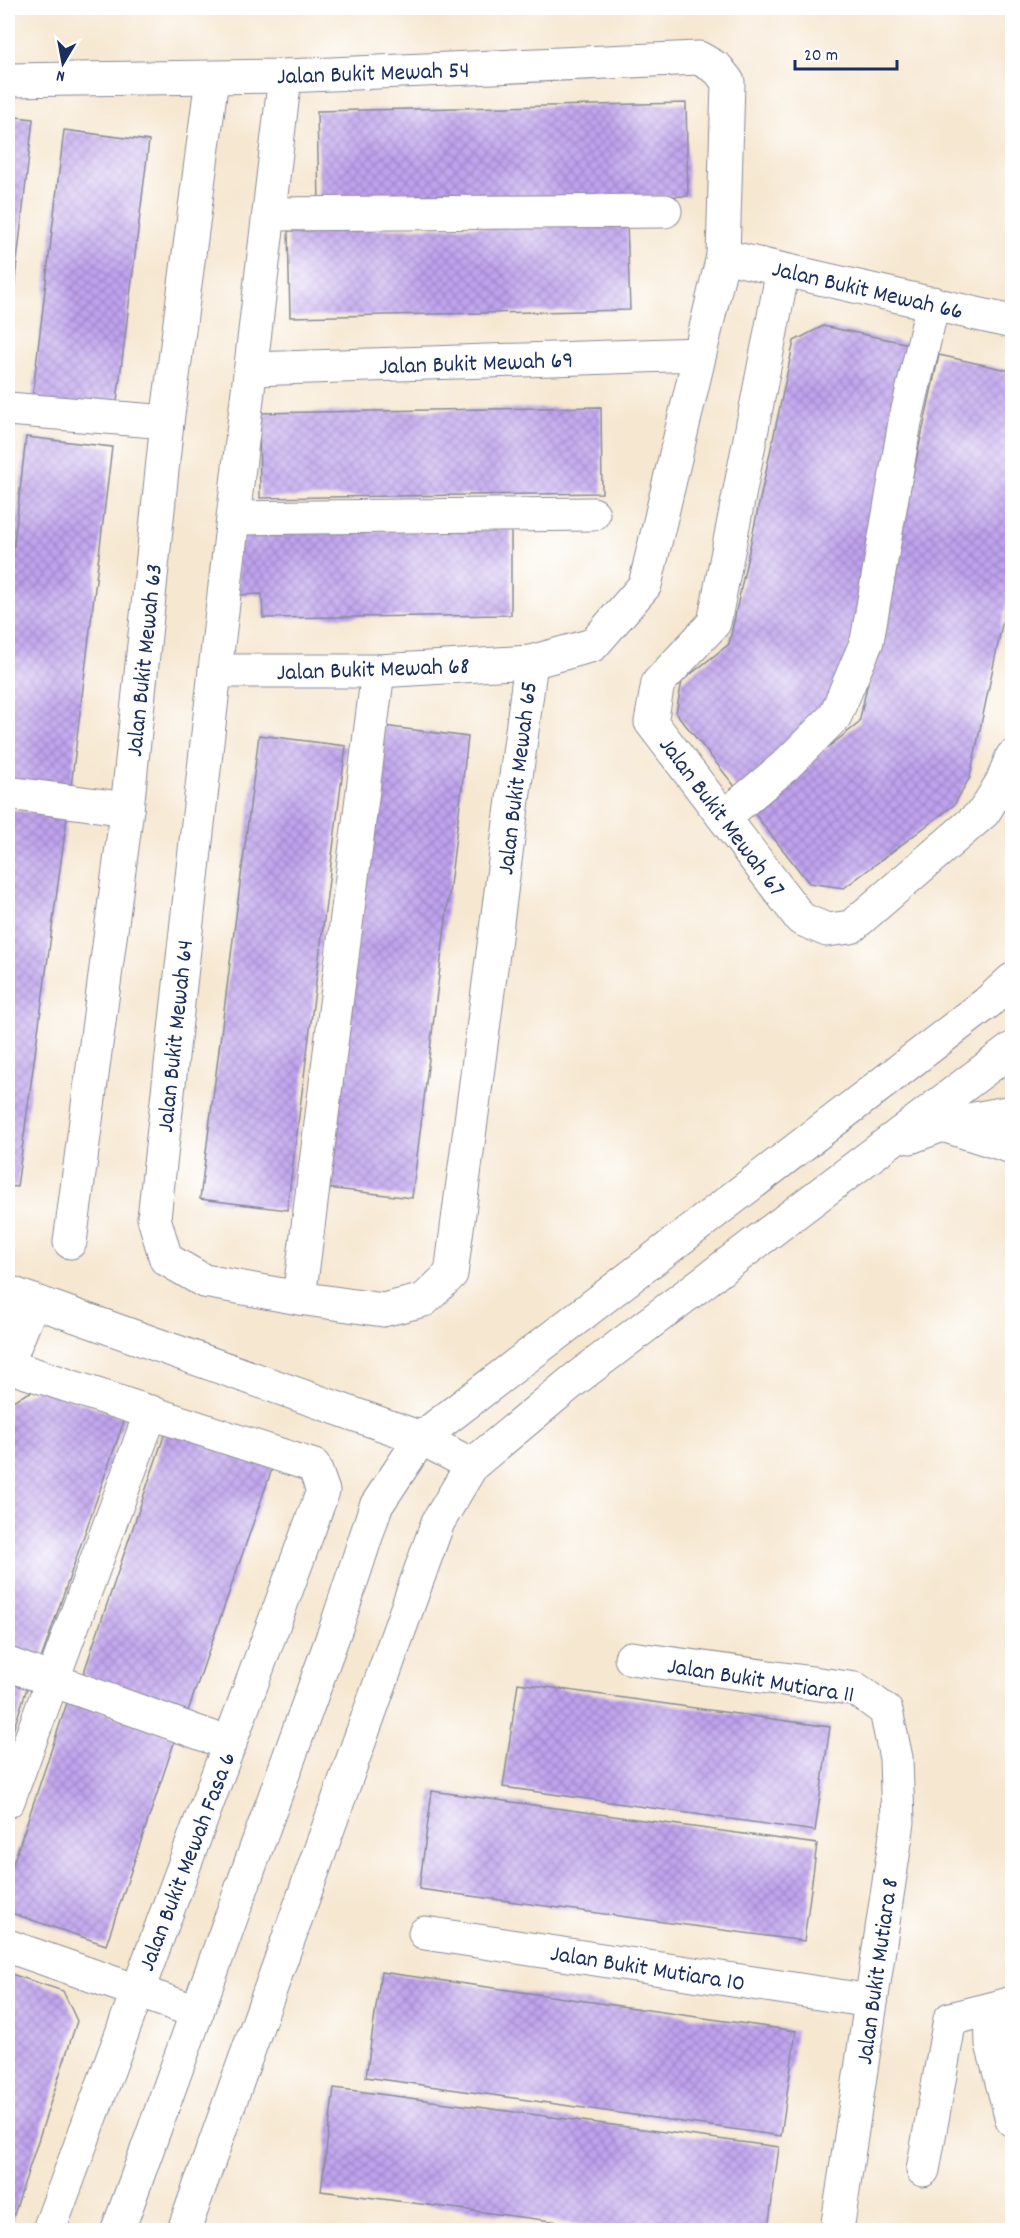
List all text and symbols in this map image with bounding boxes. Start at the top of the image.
north arrow [33,33,93,93]
scale bar [795,33,897,71]
text: 20 m [804,44,838,69]
street label: Jalan Bukit Mewah 54 [276,55,470,95]
text: N [55,63,67,87]
street label: Jalan Bukit Mewah 66 [768,253,966,330]
street label: Jalan Bukit Mewah 69 [378,345,574,385]
street label: Jalan Bukit Mewah 63 [119,562,173,759]
street label: Jalan Bukit Mewah 68 [276,651,470,691]
street label: Jalan Bukit Mewah 65 [490,680,548,877]
street label: Jalan Bukit Mewah 67 [649,731,792,905]
street label: Jalan Bukit Mewah 64 [150,938,204,1134]
street label: Jalan Bukit Mutiara 11 [665,1650,856,1714]
street label: Jalan Bukit Mewah Fasa 6 [131,1748,246,1977]
street label: Jalan Bukit Mutiara 8 [849,1876,909,2067]
street label: Jalan Bukit Mutiara 10 [548,1938,747,2002]

